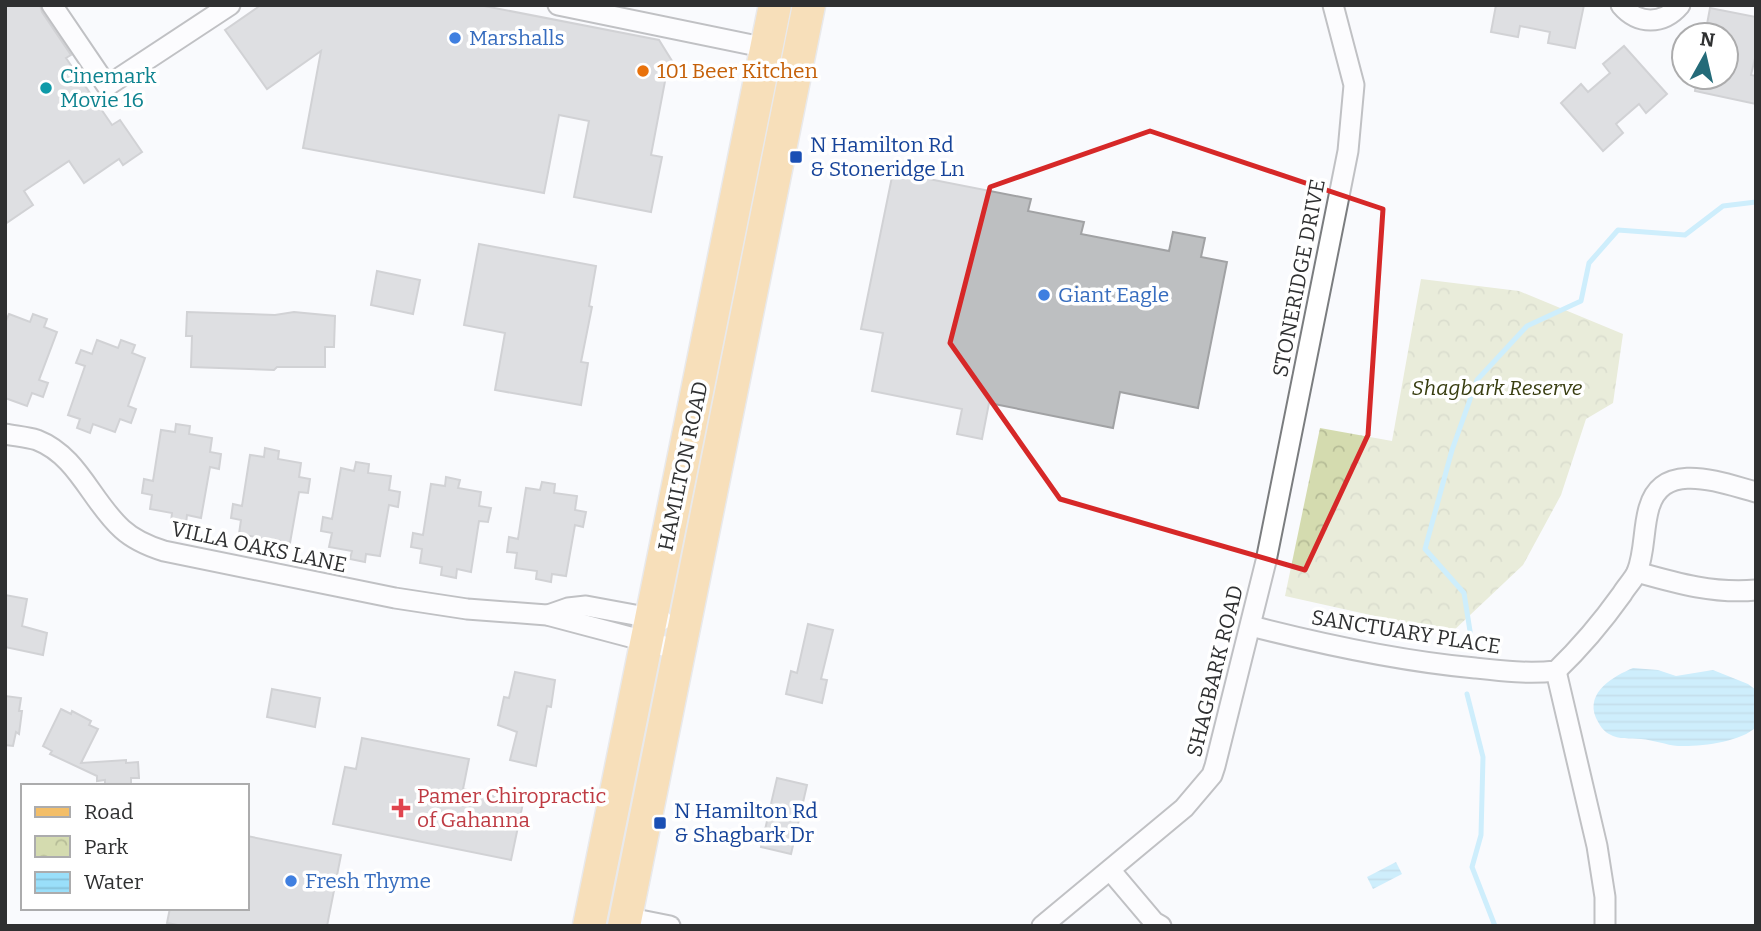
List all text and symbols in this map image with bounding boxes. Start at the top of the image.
north arrow [1670,21,1740,91]
place label: Marshalls [469,25,565,51]
text: N [1698,27,1716,52]
marker: Marshalls [447,30,463,46]
place label: 101 Beer Kitchen [657,58,818,84]
place label: Cinemark Movie 16 [60,63,156,113]
marker: 101 Beer Kitchen [635,63,651,79]
marker: Cinemark Movie 16 [38,80,54,96]
place label: N Hamilton Rd & Stoneridge Ln [810,132,965,182]
marker: N Hamilton Rd & Stoneridge Ln [788,149,804,165]
street label: STONERIDGE DRIVE [1267,177,1331,379]
place label: Giant Eagle [1058,282,1169,308]
marker: Giant Eagle [1036,287,1052,303]
park label: Shagbark Reserve [1412,375,1583,401]
street label: HAMILTON ROAD [652,379,714,553]
street label: VILLA OAKS LANE [169,516,349,578]
street label: SHAGBARK ROAD [1181,582,1249,760]
street label: SANCTUARY PLACE [1310,604,1502,660]
place label: Pamer Chiropractic of Gahanna [417,783,607,833]
legend [21,784,248,910]
marker: Pamer Chiropractic of Gahanna [391,798,411,818]
place label: N Hamilton Rd & Shagbark Dr [674,798,818,848]
text: Road [84,799,133,825]
marker: N Hamilton Rd & Shagbark Dr [652,815,668,831]
text: Park [84,834,128,860]
place label: Fresh Thyme [305,868,431,894]
text: Water [84,869,143,895]
marker: Fresh Thyme [283,873,299,889]

